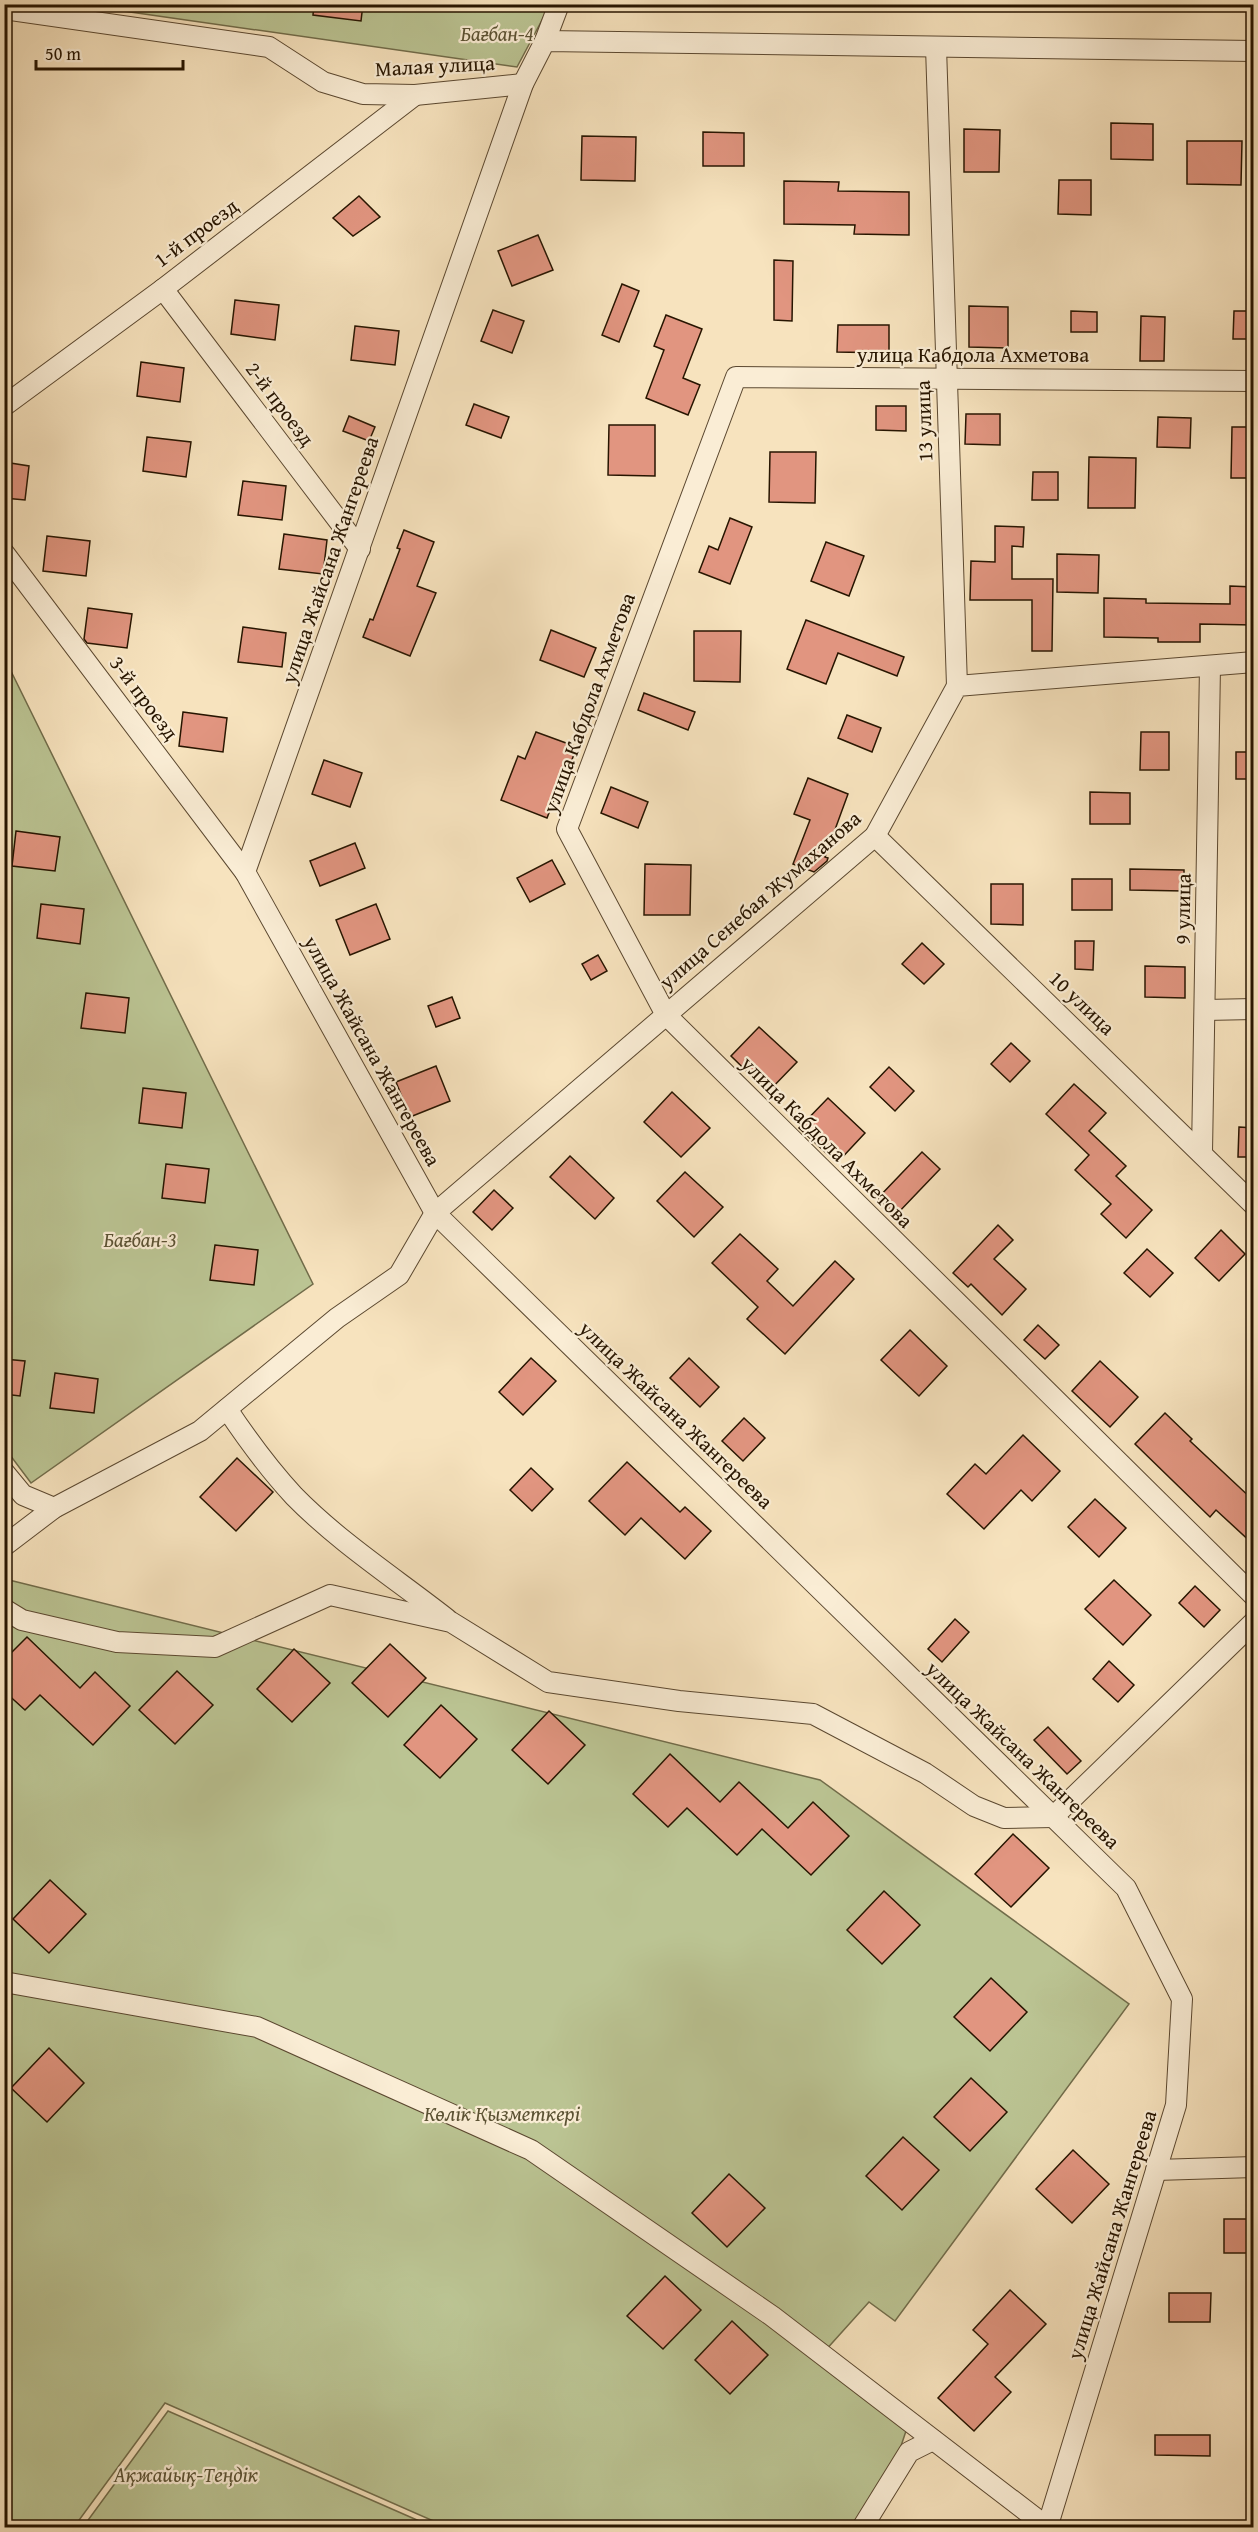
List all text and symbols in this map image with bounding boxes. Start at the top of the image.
park label: Бағбан-4 [460,18,534,49]
scale bar [36,33,183,71]
text: 50 m [45,40,81,67]
street label: Малая улица [374,47,496,84]
street label: 1-й проезд [147,190,245,275]
street label: улица Кабдола Ахметова [856,339,1089,370]
street label: 2-й проезд [238,355,323,453]
street label: 13 улица [907,380,940,462]
street label: улица Жайсана Жангереева [272,432,386,688]
street label: улица Кабдола Ахметова [534,588,643,818]
street label: 3-й проезд [102,649,187,747]
street label: улица Сенебая Жумаханова [651,803,867,997]
street label: 9 улица [1166,873,1199,945]
street label: улица Жайсана Жангереева [296,929,449,1172]
street label: 10 улица [1042,963,1122,1042]
street label: улица Кабдола Ахметова [733,1048,921,1235]
park label: Бағбан-3 [103,1224,177,1255]
street label: улица Жайсана Жангереева [572,1313,780,1516]
street label: улица Жайсана Жангереева [919,1653,1127,1856]
park label: Көлік Қызметкері [424,2098,581,2129]
street label: улица Жайсана Жангереева [1058,2106,1164,2364]
park label: Ақжайық-Теңдік [113,2459,258,2490]

